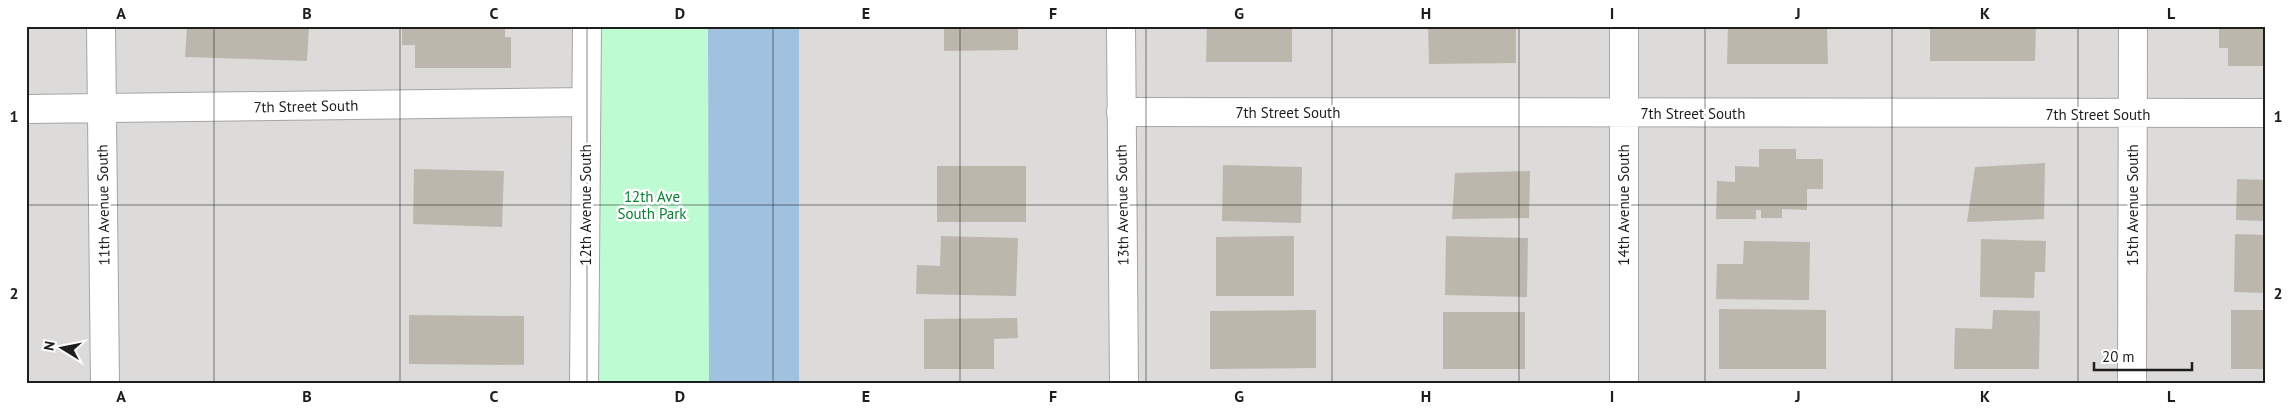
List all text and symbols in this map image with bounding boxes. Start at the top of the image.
text: A [116,3,126,23]
text: B [302,3,312,23]
text: C [490,3,499,23]
text: D [675,3,685,23]
text: E [862,3,870,23]
text: F [1049,3,1057,23]
text: G [1234,3,1244,23]
text: H [1421,3,1431,23]
text: I [1610,3,1614,23]
text: J [1794,3,1801,23]
text: K [1980,3,1990,23]
text: L [2167,3,2176,23]
street label: 7th Street South [253,96,359,116]
street label: 7th Street South [1236,103,1340,122]
street label: 7th Street South [1641,104,1745,123]
street label: 7th Street South [2046,105,2150,124]
text: 1 [9,106,19,126]
text: 1 [2273,106,2283,126]
street label: 11th Avenue South [92,144,114,266]
street label: 12th Avenue South [576,144,595,266]
street label: 13th Avenue South [1111,144,1133,266]
street label: 14th Avenue South [1614,144,1633,266]
street label: 15th Avenue South [2123,144,2142,266]
park label: 12th Ave South Park [618,187,687,223]
text: 2 [9,283,19,303]
text: 2 [2273,283,2283,303]
north arrow [38,322,88,372]
text: N [40,340,59,352]
scale bar [2094,340,2192,372]
text: 20 m [2102,347,2135,366]
text: A [116,386,126,406]
text: B [302,386,312,406]
text: C [490,386,499,406]
text: D [675,386,685,406]
text: E [862,386,870,406]
text: F [1049,386,1057,406]
text: G [1234,386,1244,406]
text: H [1421,386,1431,406]
text: I [1610,386,1614,406]
text: J [1794,386,1801,406]
text: K [1980,386,1990,406]
text: L [2167,386,2176,406]

